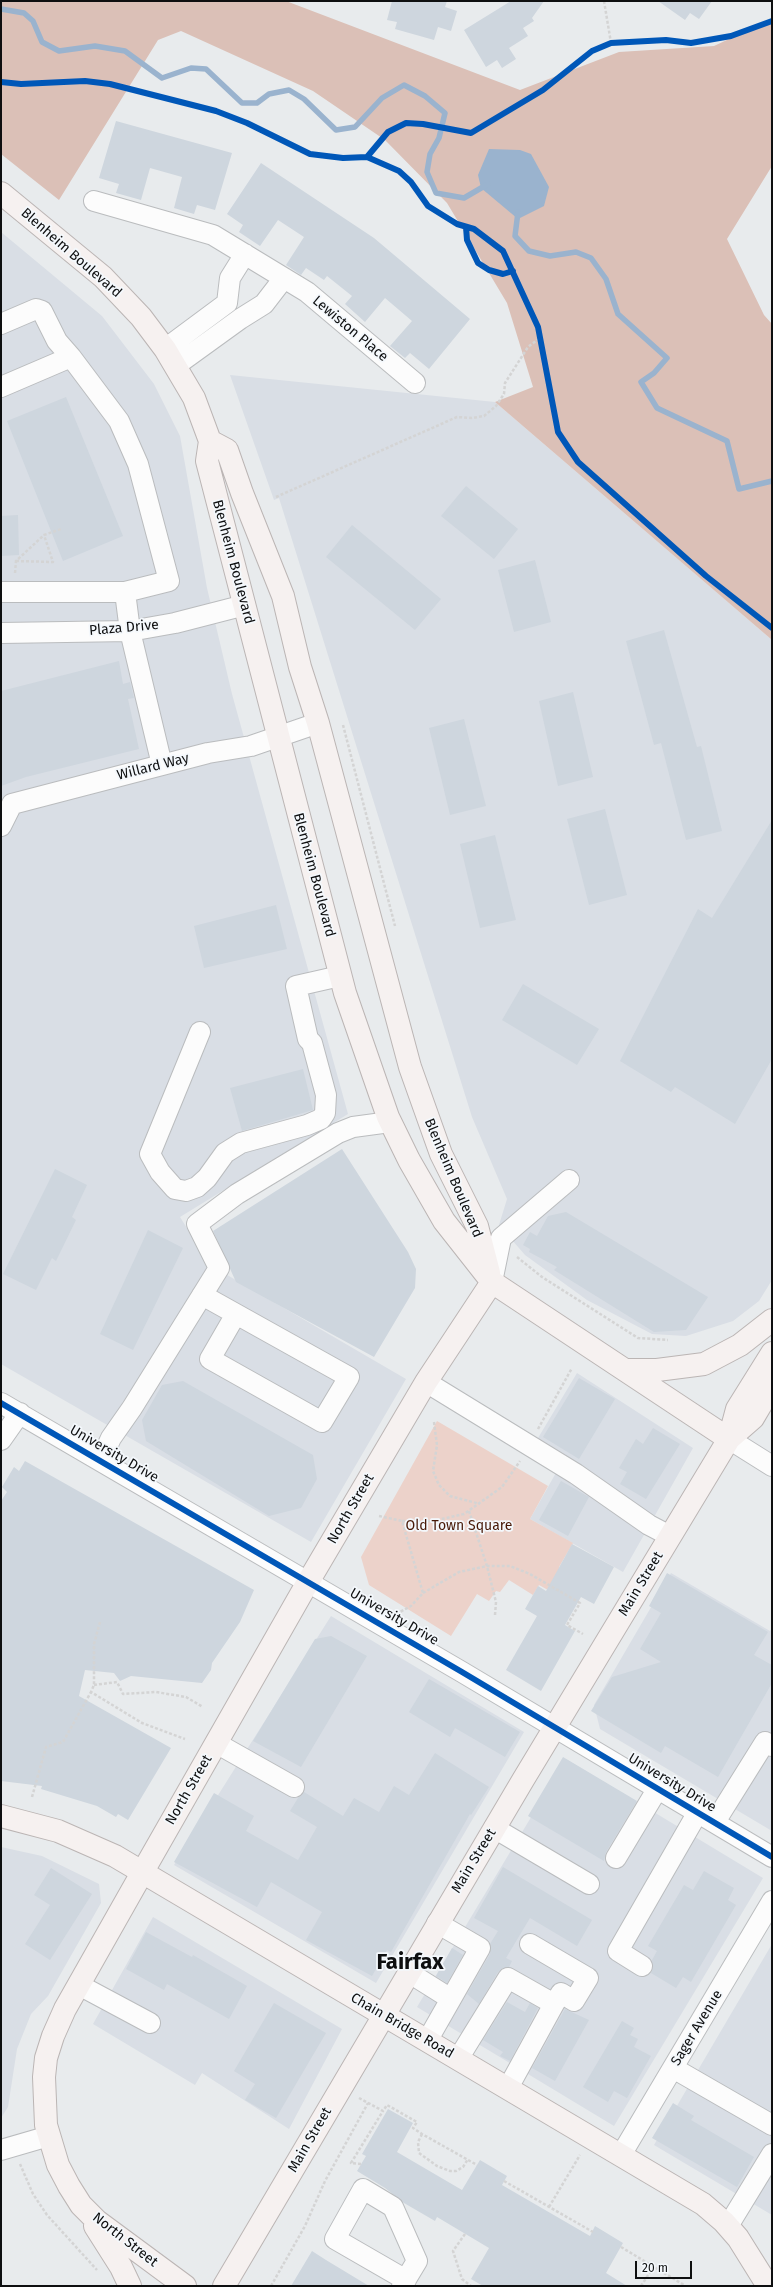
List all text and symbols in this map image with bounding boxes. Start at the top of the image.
street label: Blenheim Boulevard [17,205,125,301]
street label: Lewiston Place [309,293,391,365]
street label: Blenheim Boulevard [208,498,258,626]
street label: Plaza Drive [89,617,159,639]
street label: Willard Way [115,750,191,784]
street label: Blenheim Boulevard [289,811,339,939]
street label: Blenheim Boulevard [420,1116,486,1240]
street label: University Drive [67,1422,161,1486]
street label: North Street [324,1471,378,1547]
park label: Old Town Square [406,1518,512,1534]
street label: Main Street [615,1549,667,1619]
street label: University Drive [347,1585,441,1649]
street label: University Drive [625,1750,719,1816]
street label: North Street [162,1752,216,1828]
street label: Main Street [448,1826,500,1896]
district label: Fairfax [376,1950,444,1976]
street label: Sager Avenue [668,1987,726,2069]
street label: Chain Bridge Road [347,1990,457,2062]
street label: Main Street [285,2104,335,2176]
street label: North Street [89,2209,161,2271]
scale bar [637,2253,694,2279]
text: 20 m [642,2261,668,2275]

